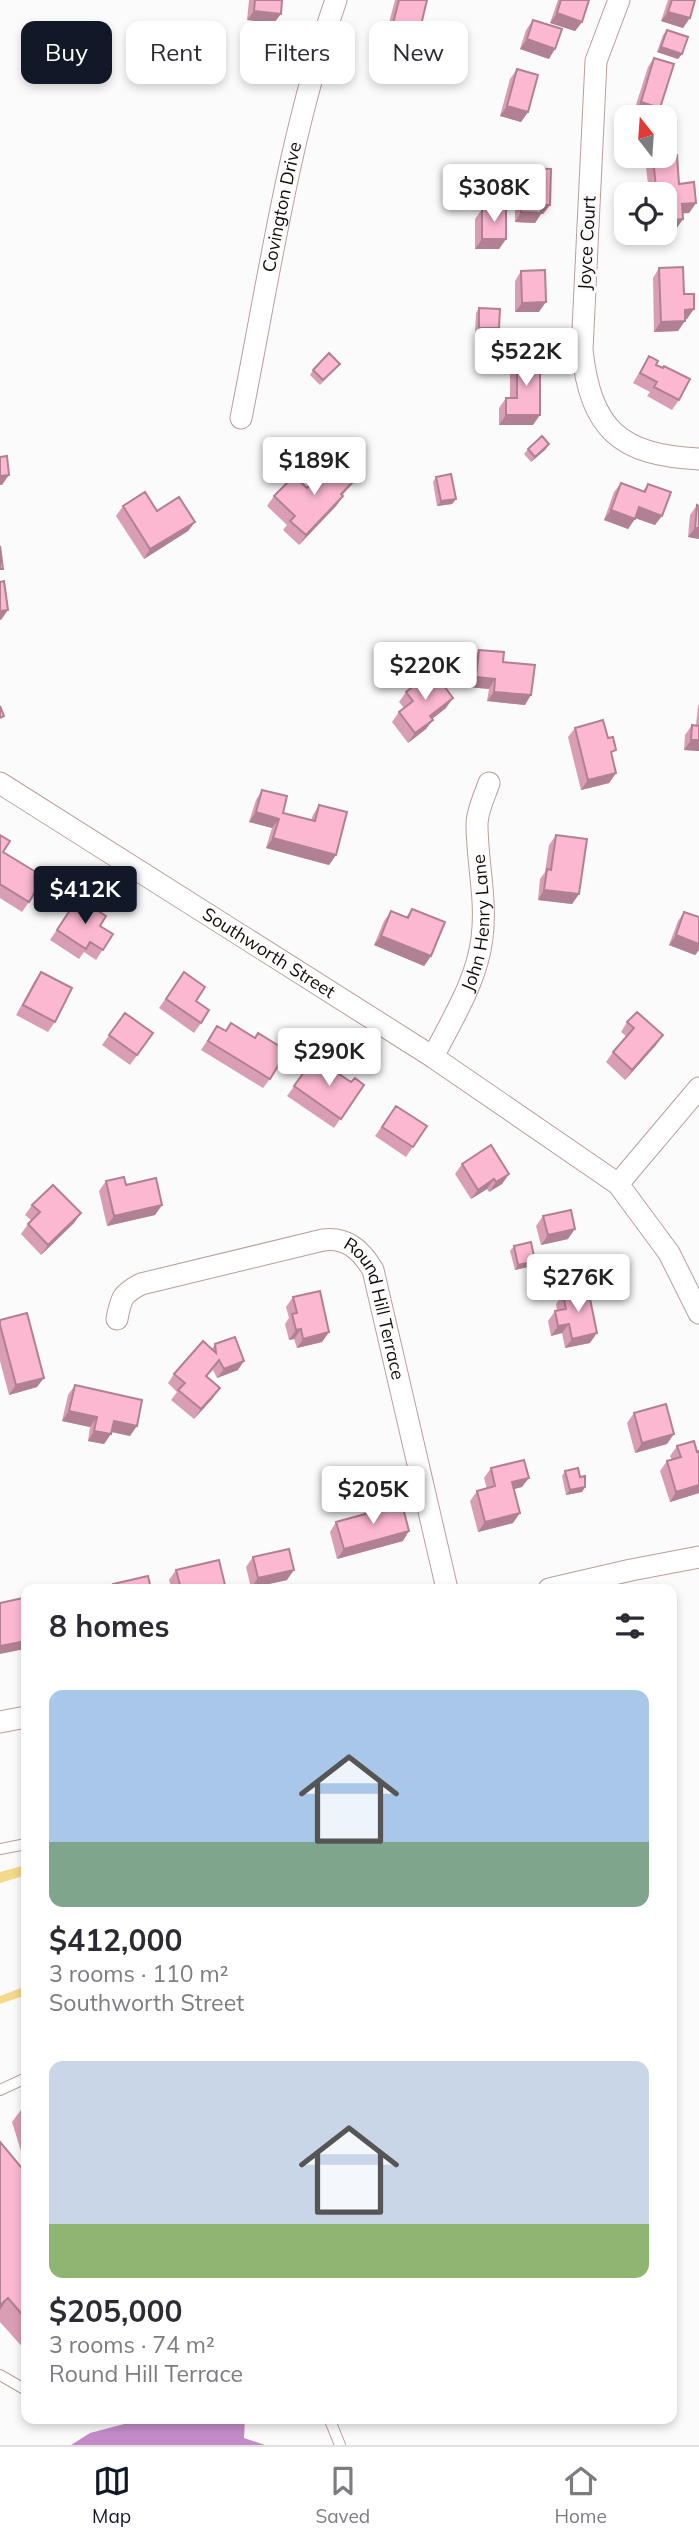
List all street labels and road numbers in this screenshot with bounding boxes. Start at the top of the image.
street label: Covington Drive [257,139,306,274]
street label: Joyce Court [573,195,600,291]
street label: John Henry Lane [456,853,494,995]
street label: Southworth Street [198,902,340,1003]
street label: Round Hill Terrace [340,1232,410,1382]

